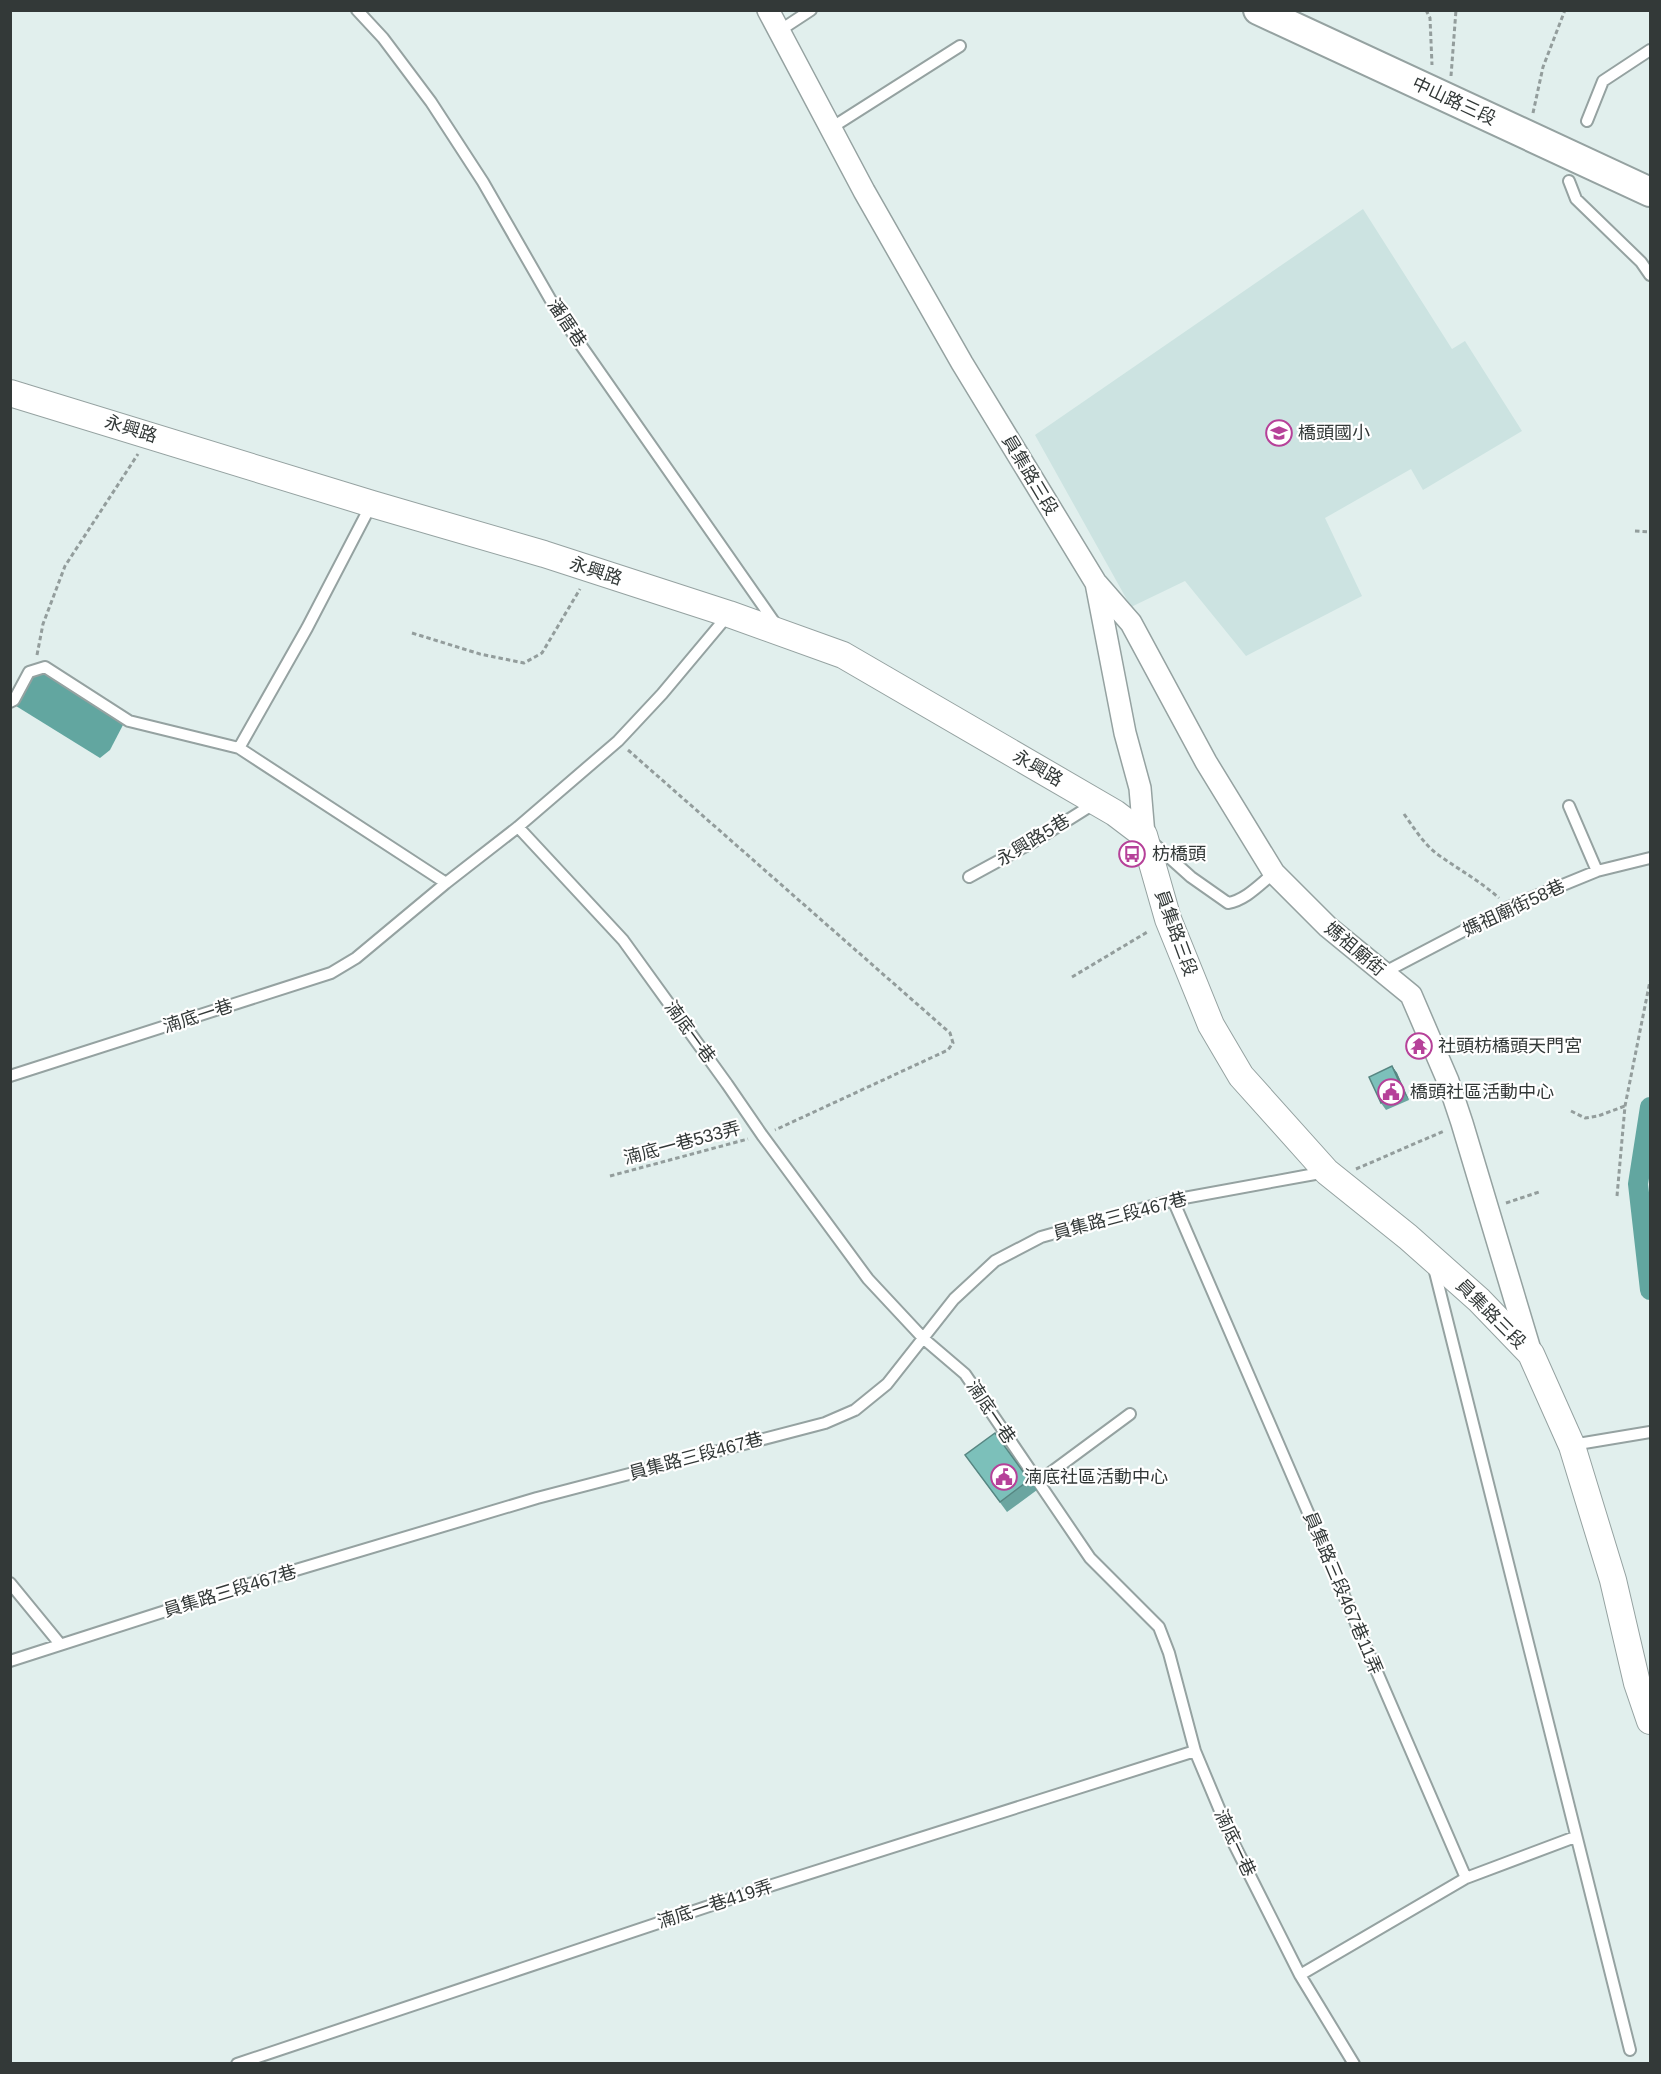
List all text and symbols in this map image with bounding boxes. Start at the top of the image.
street label: 中山路三段 [1409,73,1499,129]
street label: 潘厝巷 [544,295,590,351]
street label: 永興路 [102,412,160,446]
school or university icon: 橋頭國小 [1264,418,1294,448]
place label: 橋頭國小 [1298,423,1370,443]
street label: 員集路三段 [998,431,1062,519]
street label: 永興路 [567,553,625,589]
street label: 永興路 [1010,746,1066,790]
street label: 永興路5巷 [993,810,1073,870]
bus stop icon: 枋橋頭 [1117,839,1147,869]
place label: 枋橋頭 [1152,844,1206,864]
street label: 媽祖廟街58巷 [1460,876,1568,940]
street label: 員集路三段 [1151,887,1201,979]
street label: 媽祖廟街 [1321,918,1389,980]
street label: 湳底一巷 [161,995,235,1037]
street label: 湳底一巷 [661,997,719,1067]
temple icon: 社頭枋橋頭天門宮 [1404,1031,1434,1061]
place label: 社頭枋橋頭天門宮 [1438,1036,1582,1056]
public building icon: 橋頭社區活動中心 [1376,1077,1406,1107]
place label: 橋頭社區活動中心 [1410,1082,1554,1102]
street label: 湳底一巷533弄 [621,1118,743,1168]
street label: 員集路三段467巷 [1051,1188,1189,1244]
street label: 員集路三段 [1452,1275,1530,1353]
street label: 湳底一巷 [963,1377,1019,1447]
street label: 員集路三段467巷 [627,1428,765,1484]
public building icon: 湳底社區活動中心 [989,1462,1019,1492]
place label: 湳底社區活動中心 [1024,1467,1168,1487]
street label: 員集路三段467巷11弄 [1300,1509,1386,1677]
street label: 員集路三段467巷 [161,1561,299,1621]
street label: 湳底一巷 [1211,1806,1259,1880]
street label: 湳底一巷419弄 [655,1876,775,1932]

